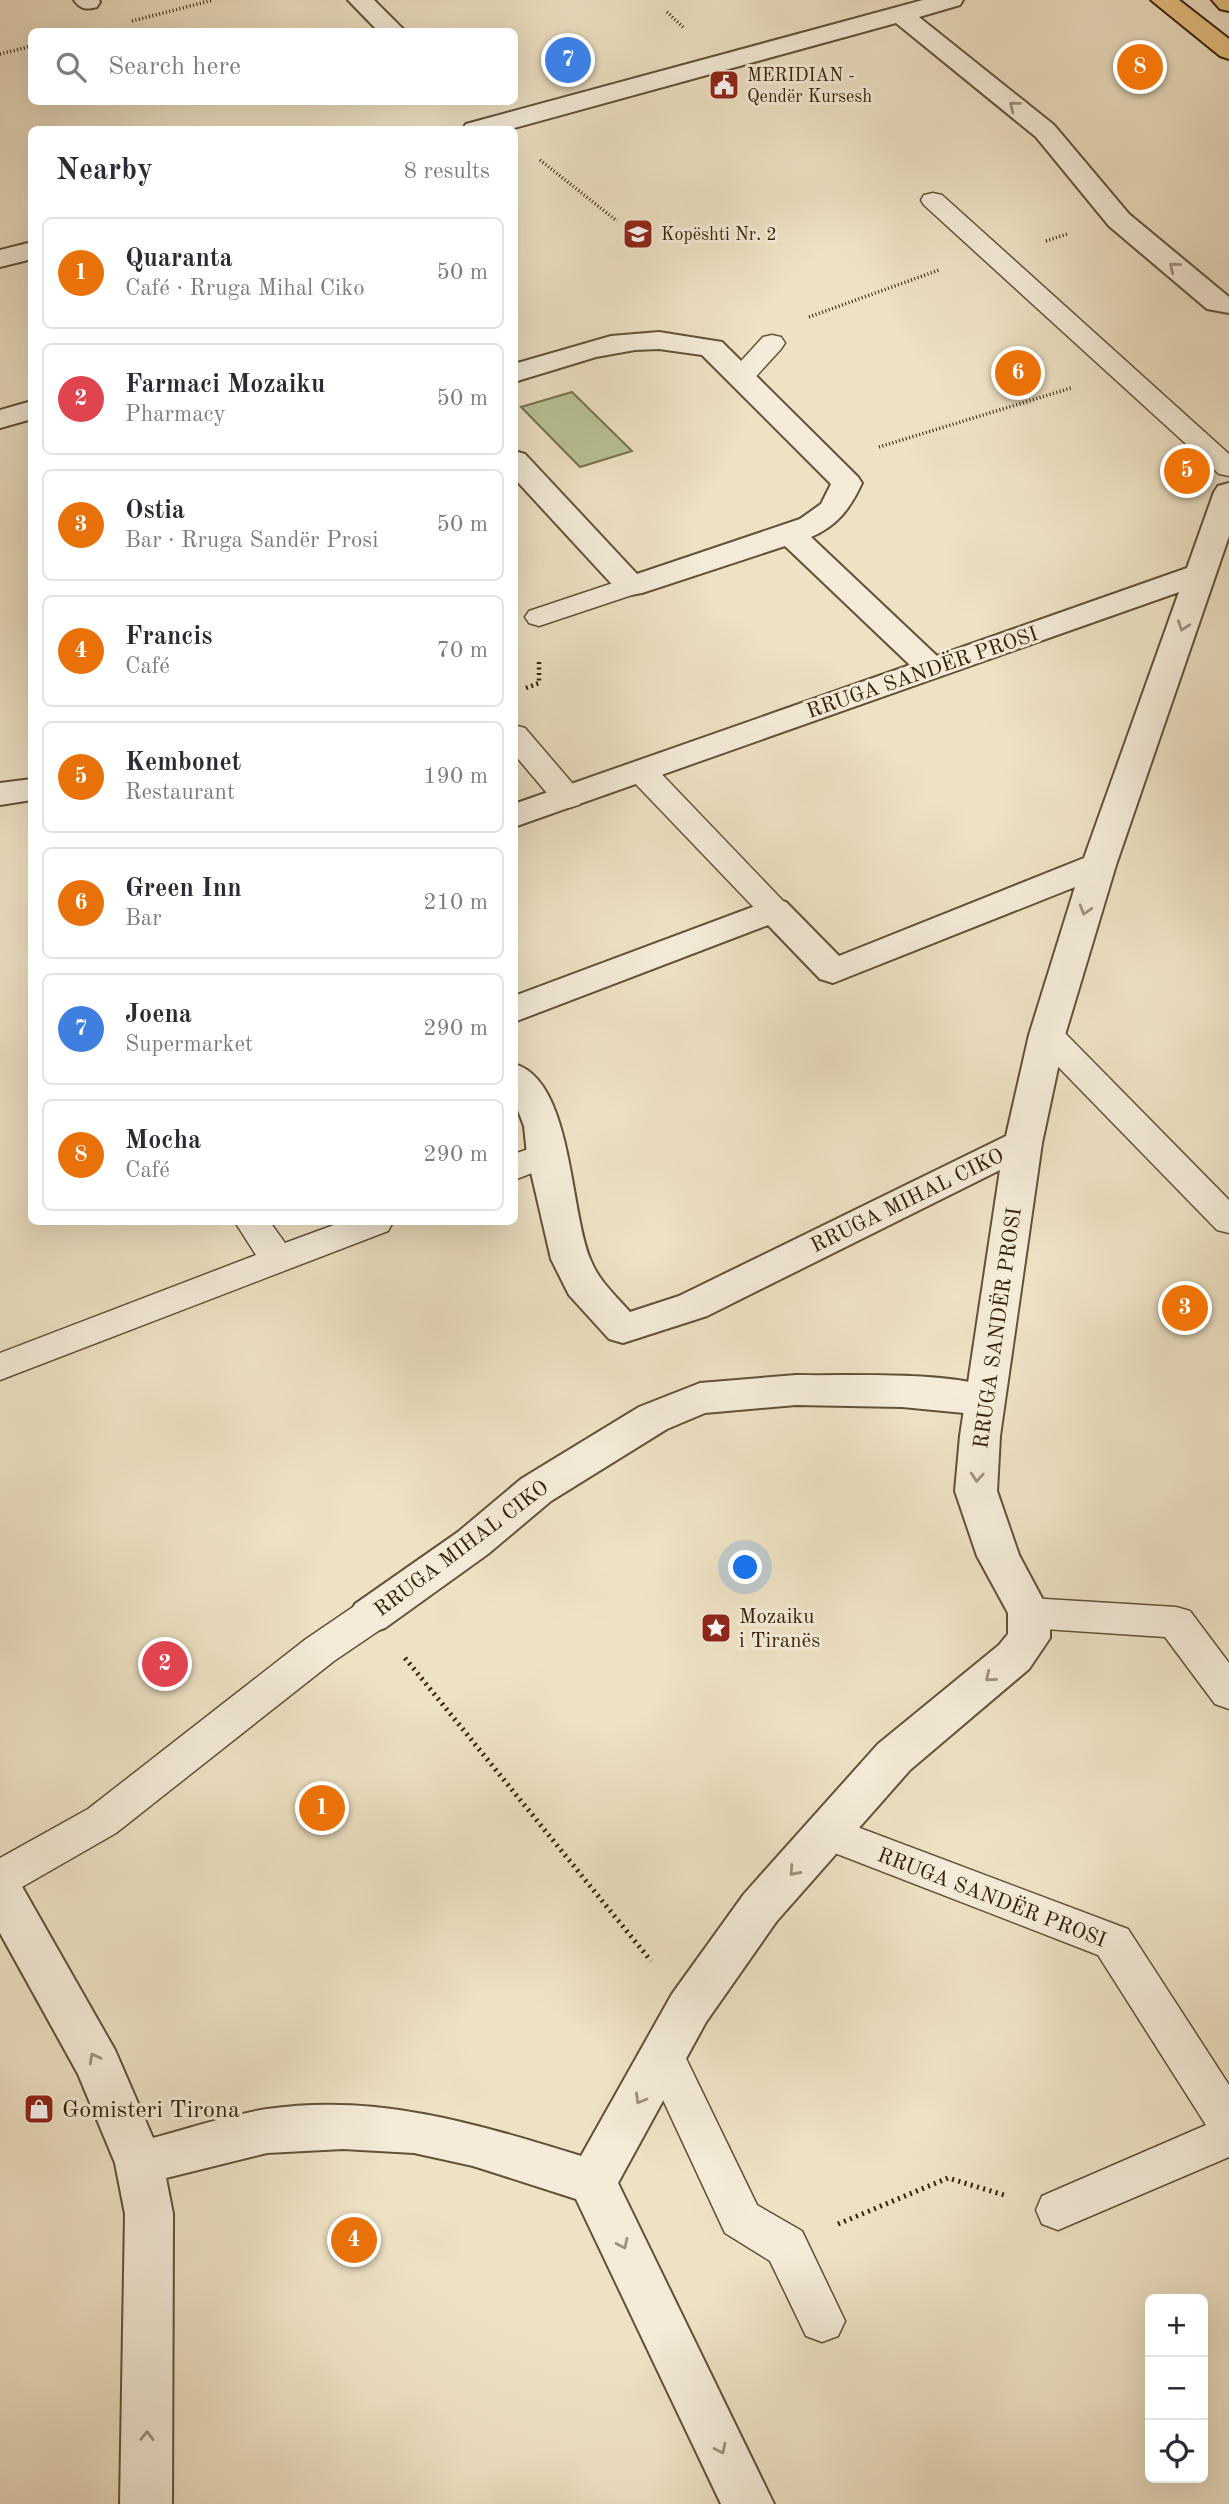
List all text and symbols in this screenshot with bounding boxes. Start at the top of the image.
search box [28,28,518,105]
pin: 7 [545,34,591,86]
pin: 8 [1117,41,1163,93]
icon: search [52,48,90,86]
text: Search here [108,54,241,80]
place label: MERIDIAN - Qendër Kursesh [747,67,872,106]
public building icon: MERIDIAN - Qendër Kursesh [707,68,741,102]
one-way arrow [1010,102,1023,114]
text: Nearby [56,156,153,186]
text: 8 results [404,160,490,183]
school or university icon: Kopështi Nr. 2 [621,217,655,251]
place label: Kopështi Nr. 2 [661,226,777,244]
text: Quaranta [125,246,233,272]
text: 1 [74,261,88,284]
text: 50 m [437,261,488,284]
one-way arrow [1170,262,1182,275]
text: Café · Rruga Mihal Ciko [125,277,365,300]
pin: 6 [995,347,1041,399]
text: Farmaci Mozaiku [125,372,325,398]
text: 2 [74,387,88,410]
text: 50 m [437,387,488,410]
text: Pharmacy [125,403,226,426]
pin: 5 [1164,445,1210,497]
text: Ostia [125,498,185,524]
text: 3 [74,513,88,536]
text: 50 m [437,513,488,536]
text: Bar · Rruga Sandër Prosi [125,529,379,552]
one-way arrow [1178,619,1192,631]
street label: RRUGA SANDËR PROSI [803,620,1041,723]
text: Francis [125,624,212,650]
text: 4 [74,639,88,662]
text: 70 m [437,639,488,662]
text: Café [125,655,170,678]
text: Kembonet [125,750,241,776]
text: 5 [74,765,88,788]
text: 190 m [423,765,488,788]
text: Restaurant [125,781,235,804]
text: Green Inn [125,876,242,902]
text: 6 [74,891,88,914]
text: 210 m [423,891,488,914]
one-way arrow [1079,903,1093,916]
text: Bar [125,907,162,930]
text: Joena [125,1002,192,1028]
text: 7 [74,1017,88,1040]
text: 290 m [423,1017,488,1040]
text: Supermarket [125,1033,253,1056]
text: Mocha [125,1128,201,1154]
text: 8 [74,1143,88,1166]
text: 290 m [423,1143,488,1166]
street label: RRUGA MIHAL CIKO [808,1145,1008,1257]
text: Café [125,1159,170,1182]
street label: RRUGA SANDËR PROSI [967,1206,1026,1450]
pin: 3 [1162,1282,1208,1334]
one-way arrow [970,1472,985,1483]
street label: RRUGA MIHAL CIKO [371,1477,553,1621]
your location [728,1550,762,1584]
place label: Mozaiku i Tiranës [739,1607,820,1652]
place icon: Mozaiku i Tiranës [699,1611,733,1645]
pin: 2 [142,1638,188,1690]
one-way arrow [986,1669,999,1681]
pin: 1 [299,1782,345,1834]
street label: RRUGA SANDËR PROSI [874,1841,1110,1952]
one-way arrow [790,1863,802,1876]
one-way arrow [88,2053,102,2065]
shop icon: Gomisteri Tirona [22,2092,56,2126]
one-way arrow [635,2092,648,2104]
place label: Gomisteri Tirona [62,2099,240,2123]
pin: 4 [331,2214,377,2266]
one-way arrow [614,2237,628,2249]
map controls [1145,2294,1208,2483]
button: + [1145,2294,1208,2357]
button: − [1145,2357,1208,2420]
button: locate [1145,2420,1208,2483]
one-way arrow [139,2430,154,2441]
one-way arrow [713,2442,727,2454]

